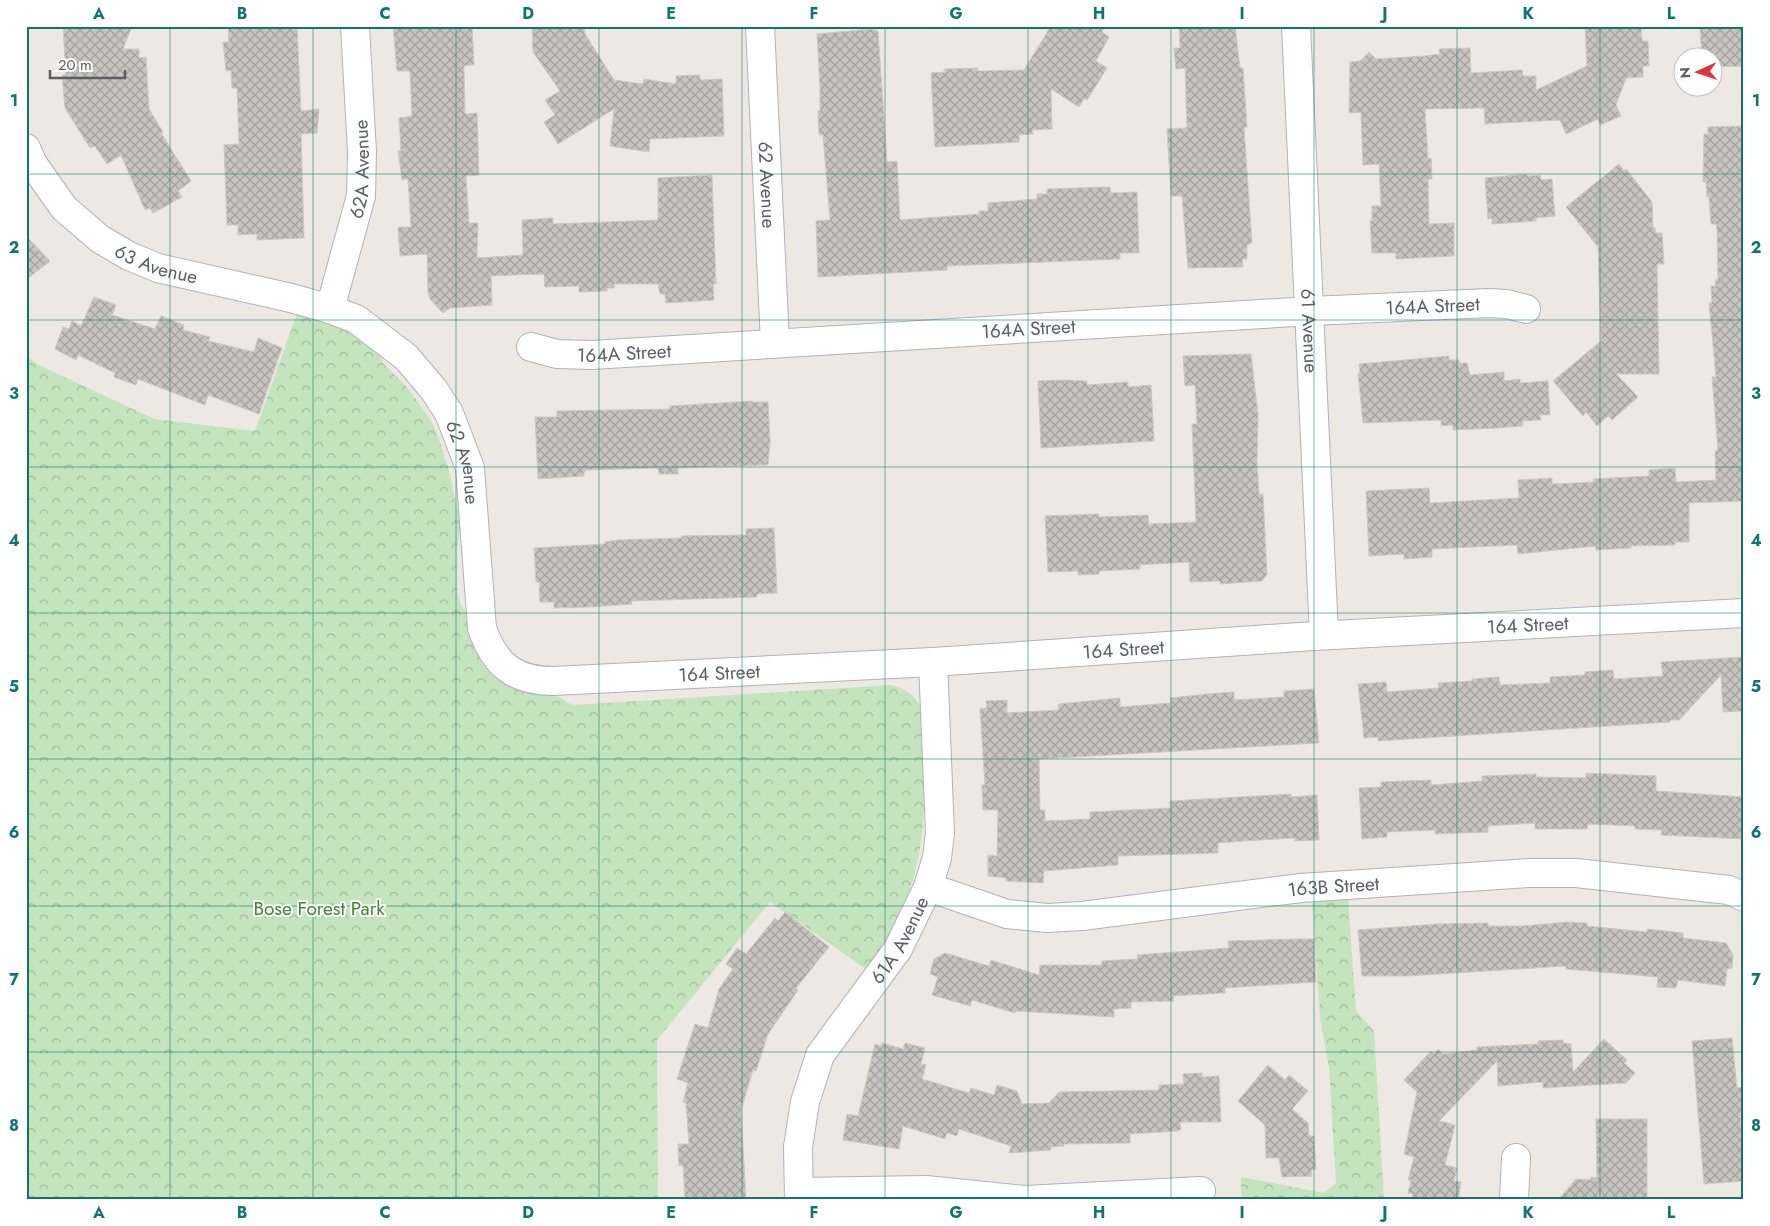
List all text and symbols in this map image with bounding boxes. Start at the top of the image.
text: A [92,2,105,25]
text: B [237,2,247,25]
text: C [379,2,391,25]
text: D [522,2,534,25]
text: E [666,2,676,25]
text: F [810,2,818,25]
text: G [949,2,963,25]
text: H [1093,2,1105,25]
text: I [1239,2,1245,25]
text: J [1379,2,1388,25]
text: K [1522,2,1534,25]
text: L [1667,2,1676,25]
scale bar [50,48,125,80]
north arrow [1672,48,1722,98]
text: 20 m [58,54,92,76]
text: N [1675,67,1695,79]
text: 1 [10,89,18,112]
text: 1 [1752,89,1760,112]
street label: 62A Avenue [342,119,376,222]
street label: 62 Avenue [752,141,783,229]
text: 2 [9,236,19,259]
text: 2 [1751,236,1761,259]
street label: 63 Avenue [110,237,201,290]
street label: 61 Avenue [1295,288,1325,374]
street label: 164A Street [1385,290,1481,321]
street label: 164A Street [980,312,1077,345]
street label: 164A Street [577,337,672,369]
text: 3 [9,382,19,405]
text: 3 [1751,382,1761,405]
street label: 62 Avenue [439,416,486,506]
text: 4 [8,529,20,552]
text: 4 [1750,529,1762,552]
street label: 164 Street [1486,609,1570,640]
street label: 164 Street [1082,633,1165,665]
street label: 164 Street [678,657,761,688]
text: 5 [9,675,19,698]
text: 5 [1751,675,1761,698]
text: 6 [9,821,19,844]
text: 6 [1751,821,1761,844]
street label: 163B Street [1286,869,1380,903]
street label: 61A Avenue [863,892,935,989]
park label: Bose Forest Park [253,895,385,922]
text: 7 [9,968,19,991]
text: 7 [1751,968,1761,991]
text: 8 [9,1114,19,1137]
text: 8 [1751,1114,1761,1137]
text: A [92,1201,105,1224]
text: B [237,1201,247,1224]
text: C [379,1201,391,1224]
text: D [522,1201,534,1224]
text: E [666,1201,676,1224]
text: F [810,1201,818,1224]
text: G [949,1201,963,1224]
text: H [1093,1201,1105,1224]
text: I [1239,1201,1245,1224]
text: J [1379,1201,1388,1224]
text: K [1522,1201,1534,1224]
text: L [1667,1201,1676,1224]

